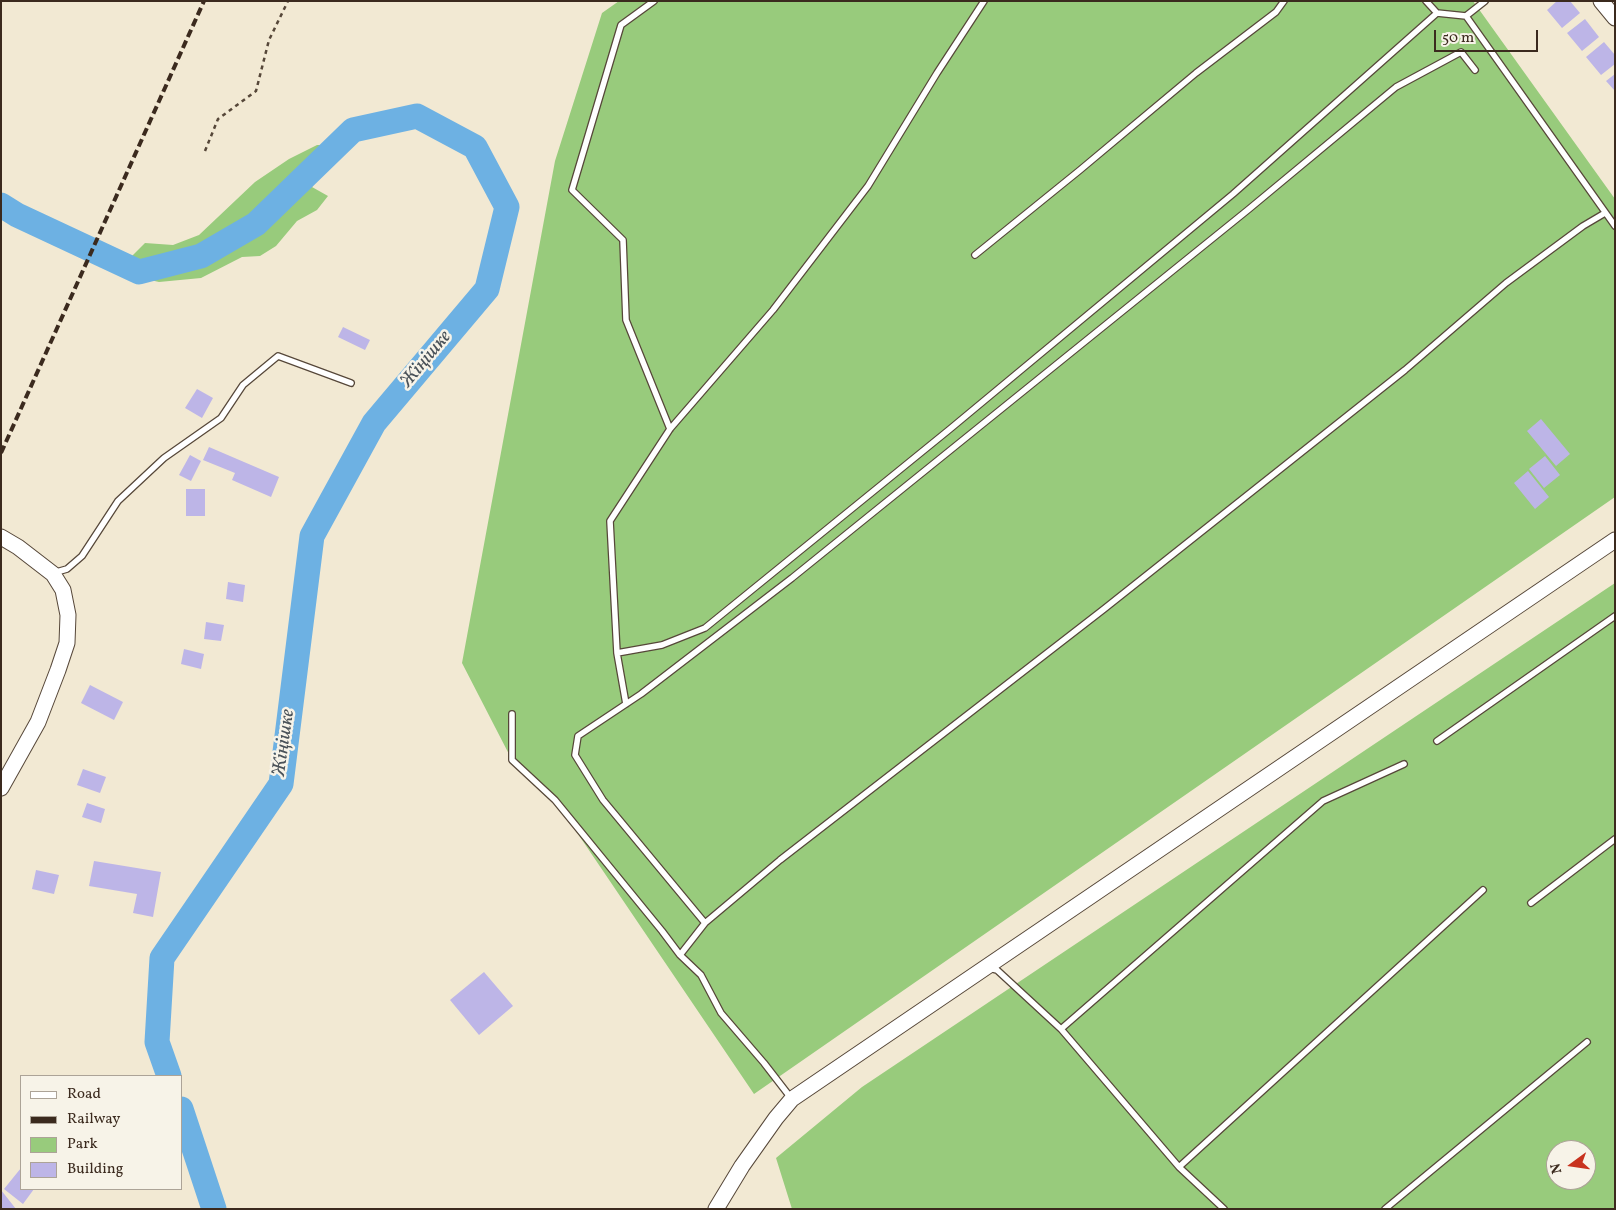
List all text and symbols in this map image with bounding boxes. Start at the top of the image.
scale bar [1436,20,1540,52]
text: 50 m [1442,28,1474,49]
water label: Жіңішке [397,327,457,393]
water label: Жіңішке [269,708,301,778]
legend [20,1075,182,1190]
text: Road [67,1084,101,1105]
text: Railway [67,1109,120,1130]
text: Park [67,1134,98,1155]
north arrow [1546,1140,1596,1190]
text: Building [67,1159,123,1180]
text: N [1546,1161,1567,1176]

